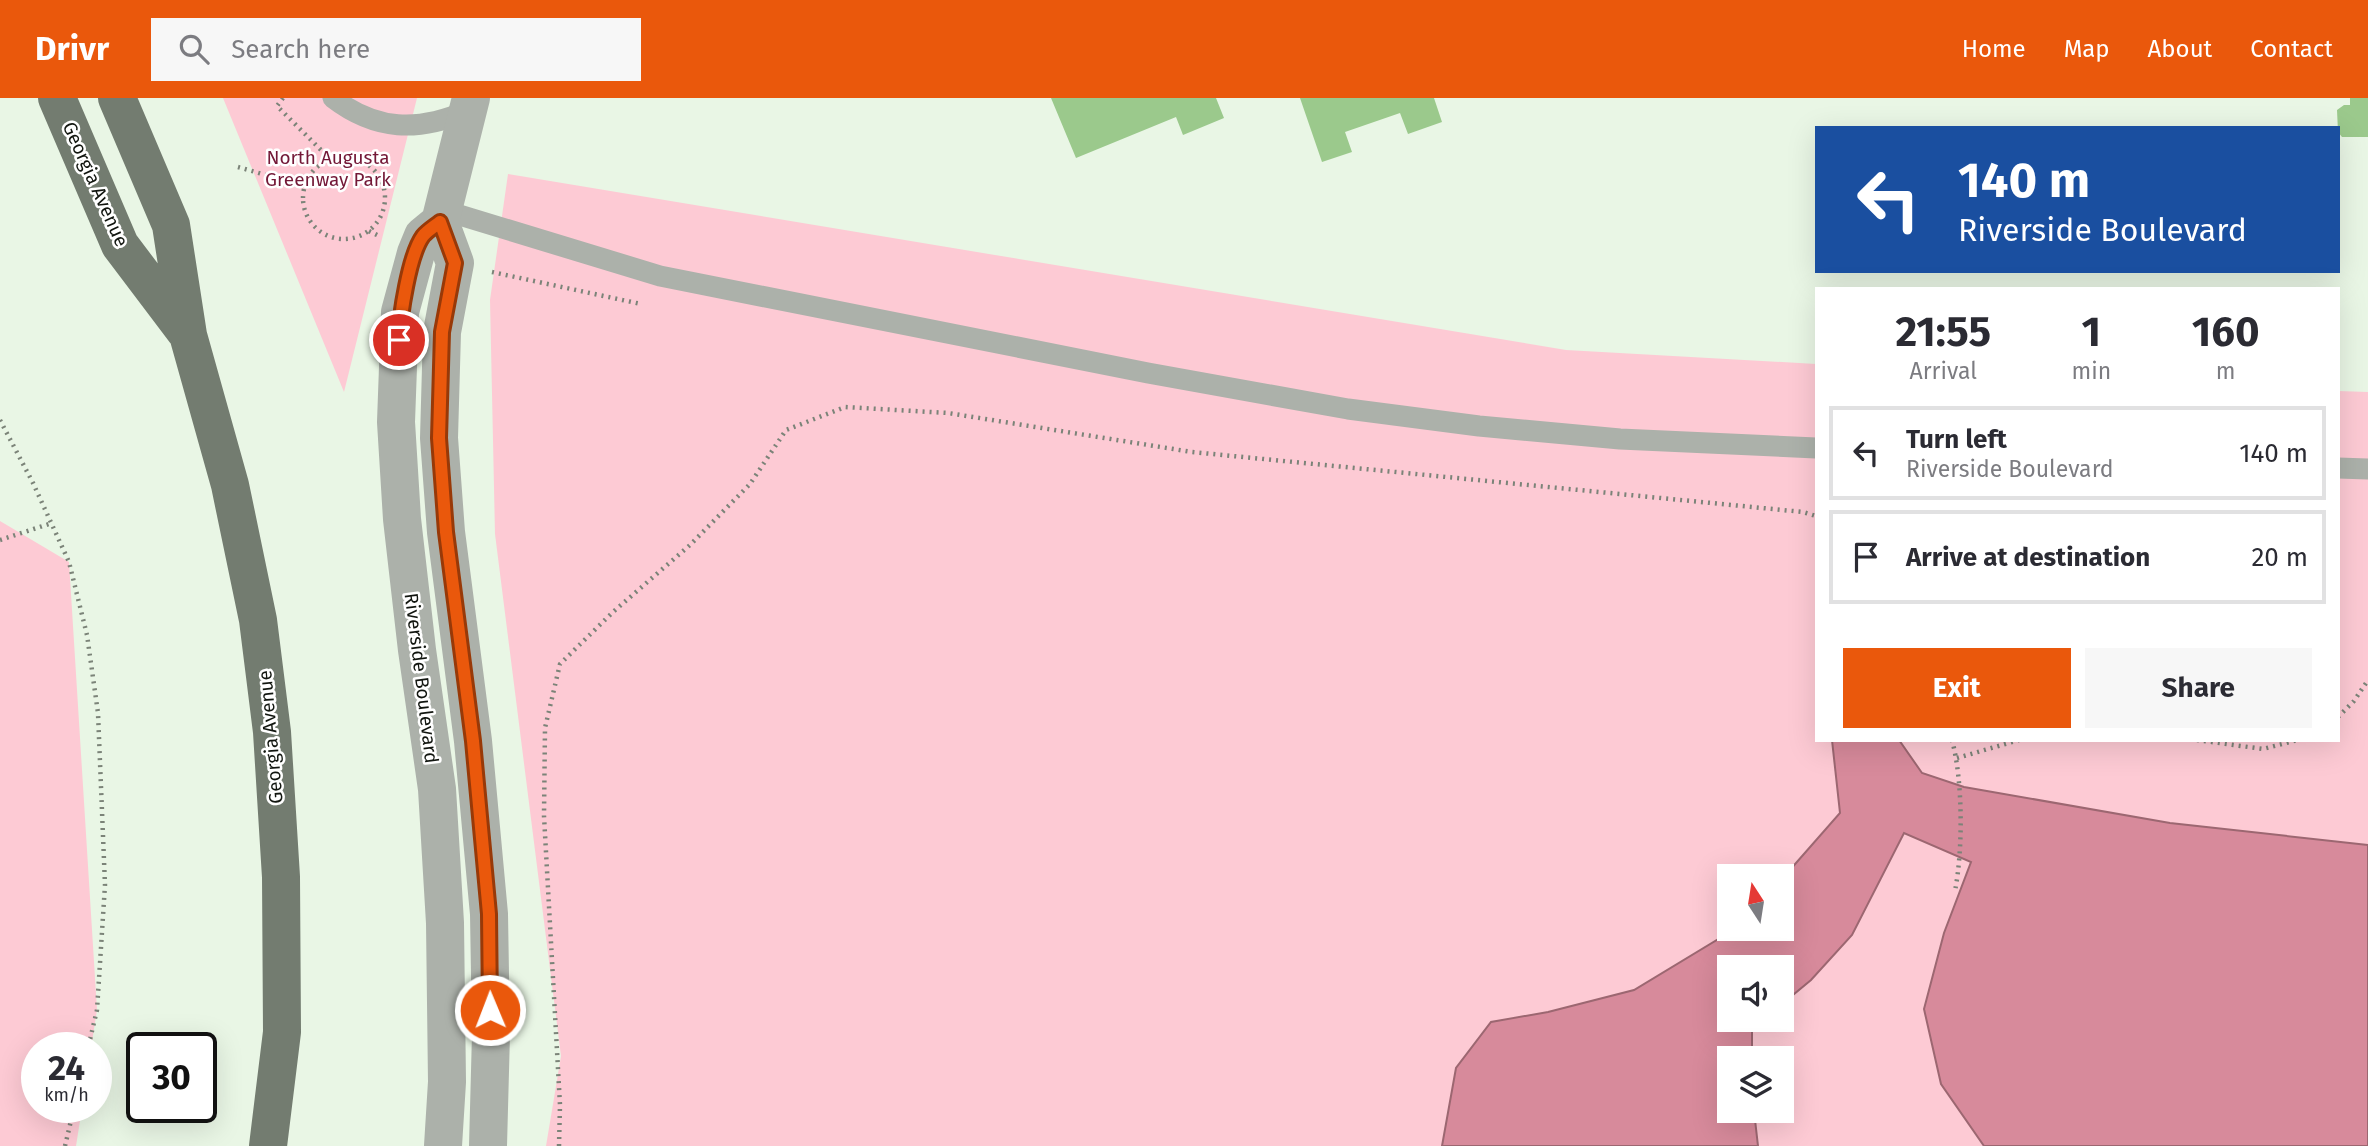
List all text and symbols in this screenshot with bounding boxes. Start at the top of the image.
search box [151,18,641,81]
text: Drivr [35,29,109,69]
icon: search [175,30,213,68]
text: Search here [231,34,370,65]
text: Home [1962,35,2026,63]
text: Map [2064,35,2110,63]
text: About [2148,35,2212,63]
text: Contact [2250,35,2333,63]
street label: Georgia Avenue [58,118,133,250]
park label: North Augusta Greenway Park [265,146,391,191]
text: 140 m [1958,151,2090,210]
icon: left [1843,154,1934,245]
text: Riverside Boulevard [1958,211,2247,249]
text: 21:55 [1896,307,1991,357]
text: 1 [2082,307,2101,357]
text: 160 [2192,307,2259,357]
pin [369,310,429,370]
icon: arrive [380,321,418,359]
text: Arrival [1910,357,1977,385]
text: min [2072,357,2111,385]
text: m [2216,357,2235,385]
text: Turn left [1906,424,2007,455]
icon: left [1847,434,1885,472]
text: 140 m [2239,438,2308,469]
text: Riverside Boulevard [1906,455,2114,483]
icon: arrive [1847,538,1885,576]
text: Arrive at destination [1906,542,2150,573]
text: 20 m [2251,542,2308,573]
street label: Riverside Boulevard [400,592,443,765]
button: Exit [1843,648,2071,728]
button: Share [2085,648,2312,728]
street label: Georgia Avenue [253,669,288,805]
north arrow [1717,864,1794,942]
map controls [1717,864,1794,1123]
button: sound [1717,955,1794,1032]
position arrow [453,973,527,1047]
speed limit sign: 30 [126,1032,217,1123]
button: layers [1717,1046,1794,1123]
text: 24 [48,1047,85,1089]
text: km/h [44,1084,89,1106]

